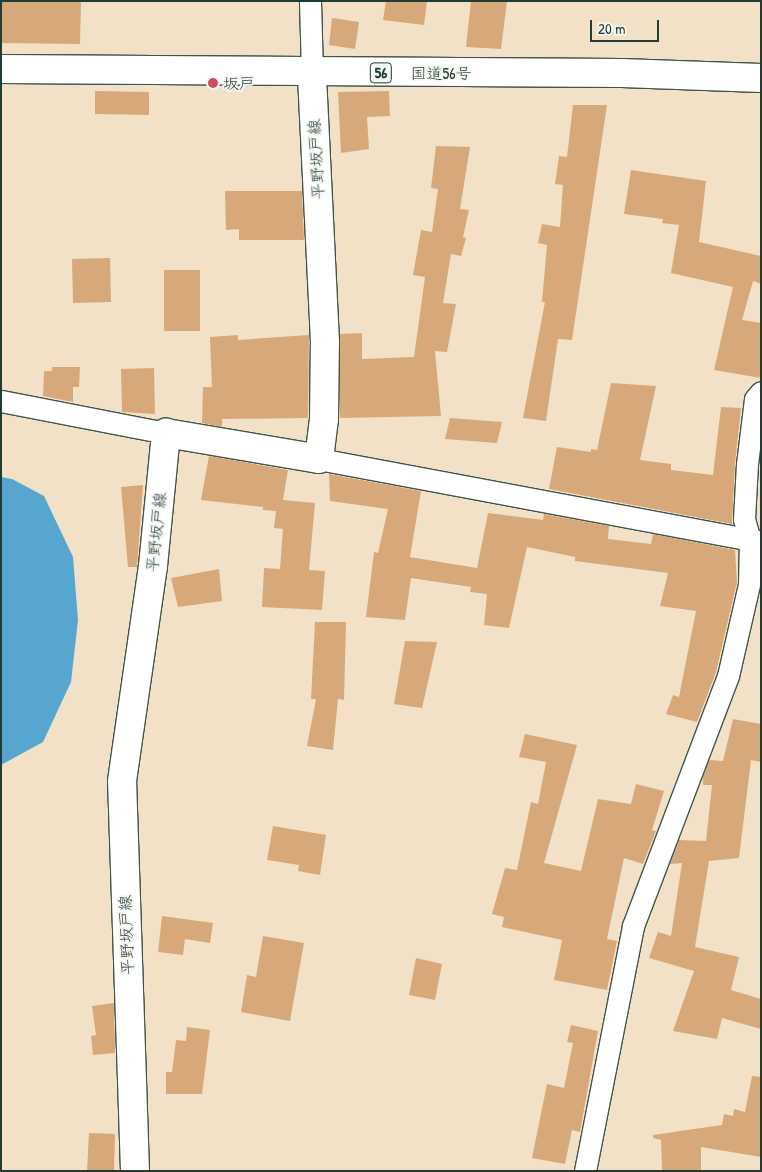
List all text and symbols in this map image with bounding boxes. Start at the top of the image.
scale bar [592,10,661,42]
text: 20 m [598,18,625,39]
road number: 56 [370,60,392,86]
street label: 国道56号 [410,63,472,83]
place label: 坂戸 [223,73,255,93]
marker: 坂戸 [207,77,219,89]
street label: 平野坂戸線 [304,119,328,199]
street label: 平野坂戸線 [142,491,170,573]
street label: 平野坂戸線 [115,895,137,975]

